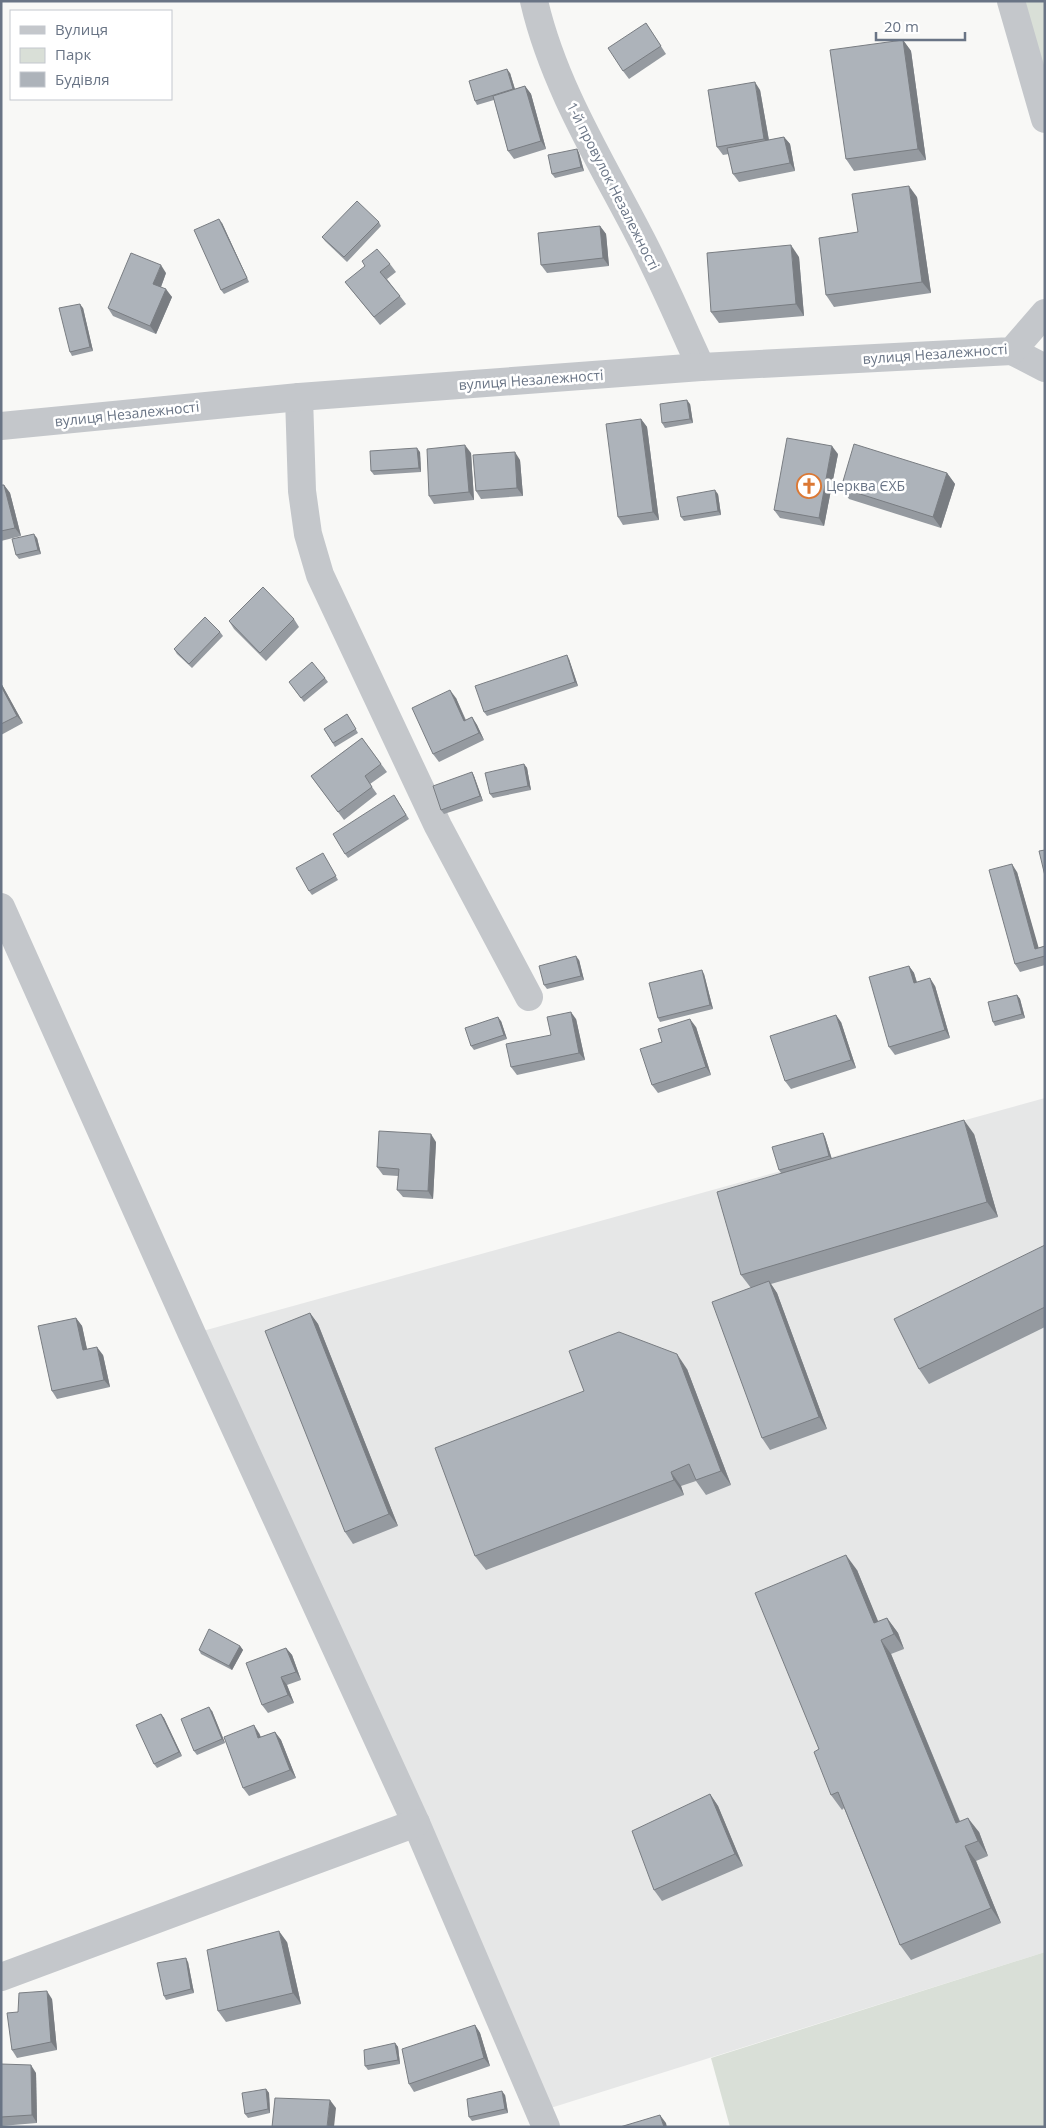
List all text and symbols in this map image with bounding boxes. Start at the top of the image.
legend [10,10,172,100]
scale bar [876,10,965,42]
text: 20 m [884,16,919,36]
text: Вулиця [55,19,108,39]
text: Парк [55,44,91,64]
text: Будівля [55,69,110,89]
street label: 1-й провулок Незалежності [563,99,664,273]
street label: вулиця Незалежності [862,339,1008,368]
street label: вулиця Незалежності [458,365,604,394]
street label: вулиця Незалежності [54,396,200,431]
church icon: Церква ЄХБ [796,473,822,499]
place label: Церква ЄХБ [826,476,905,495]

